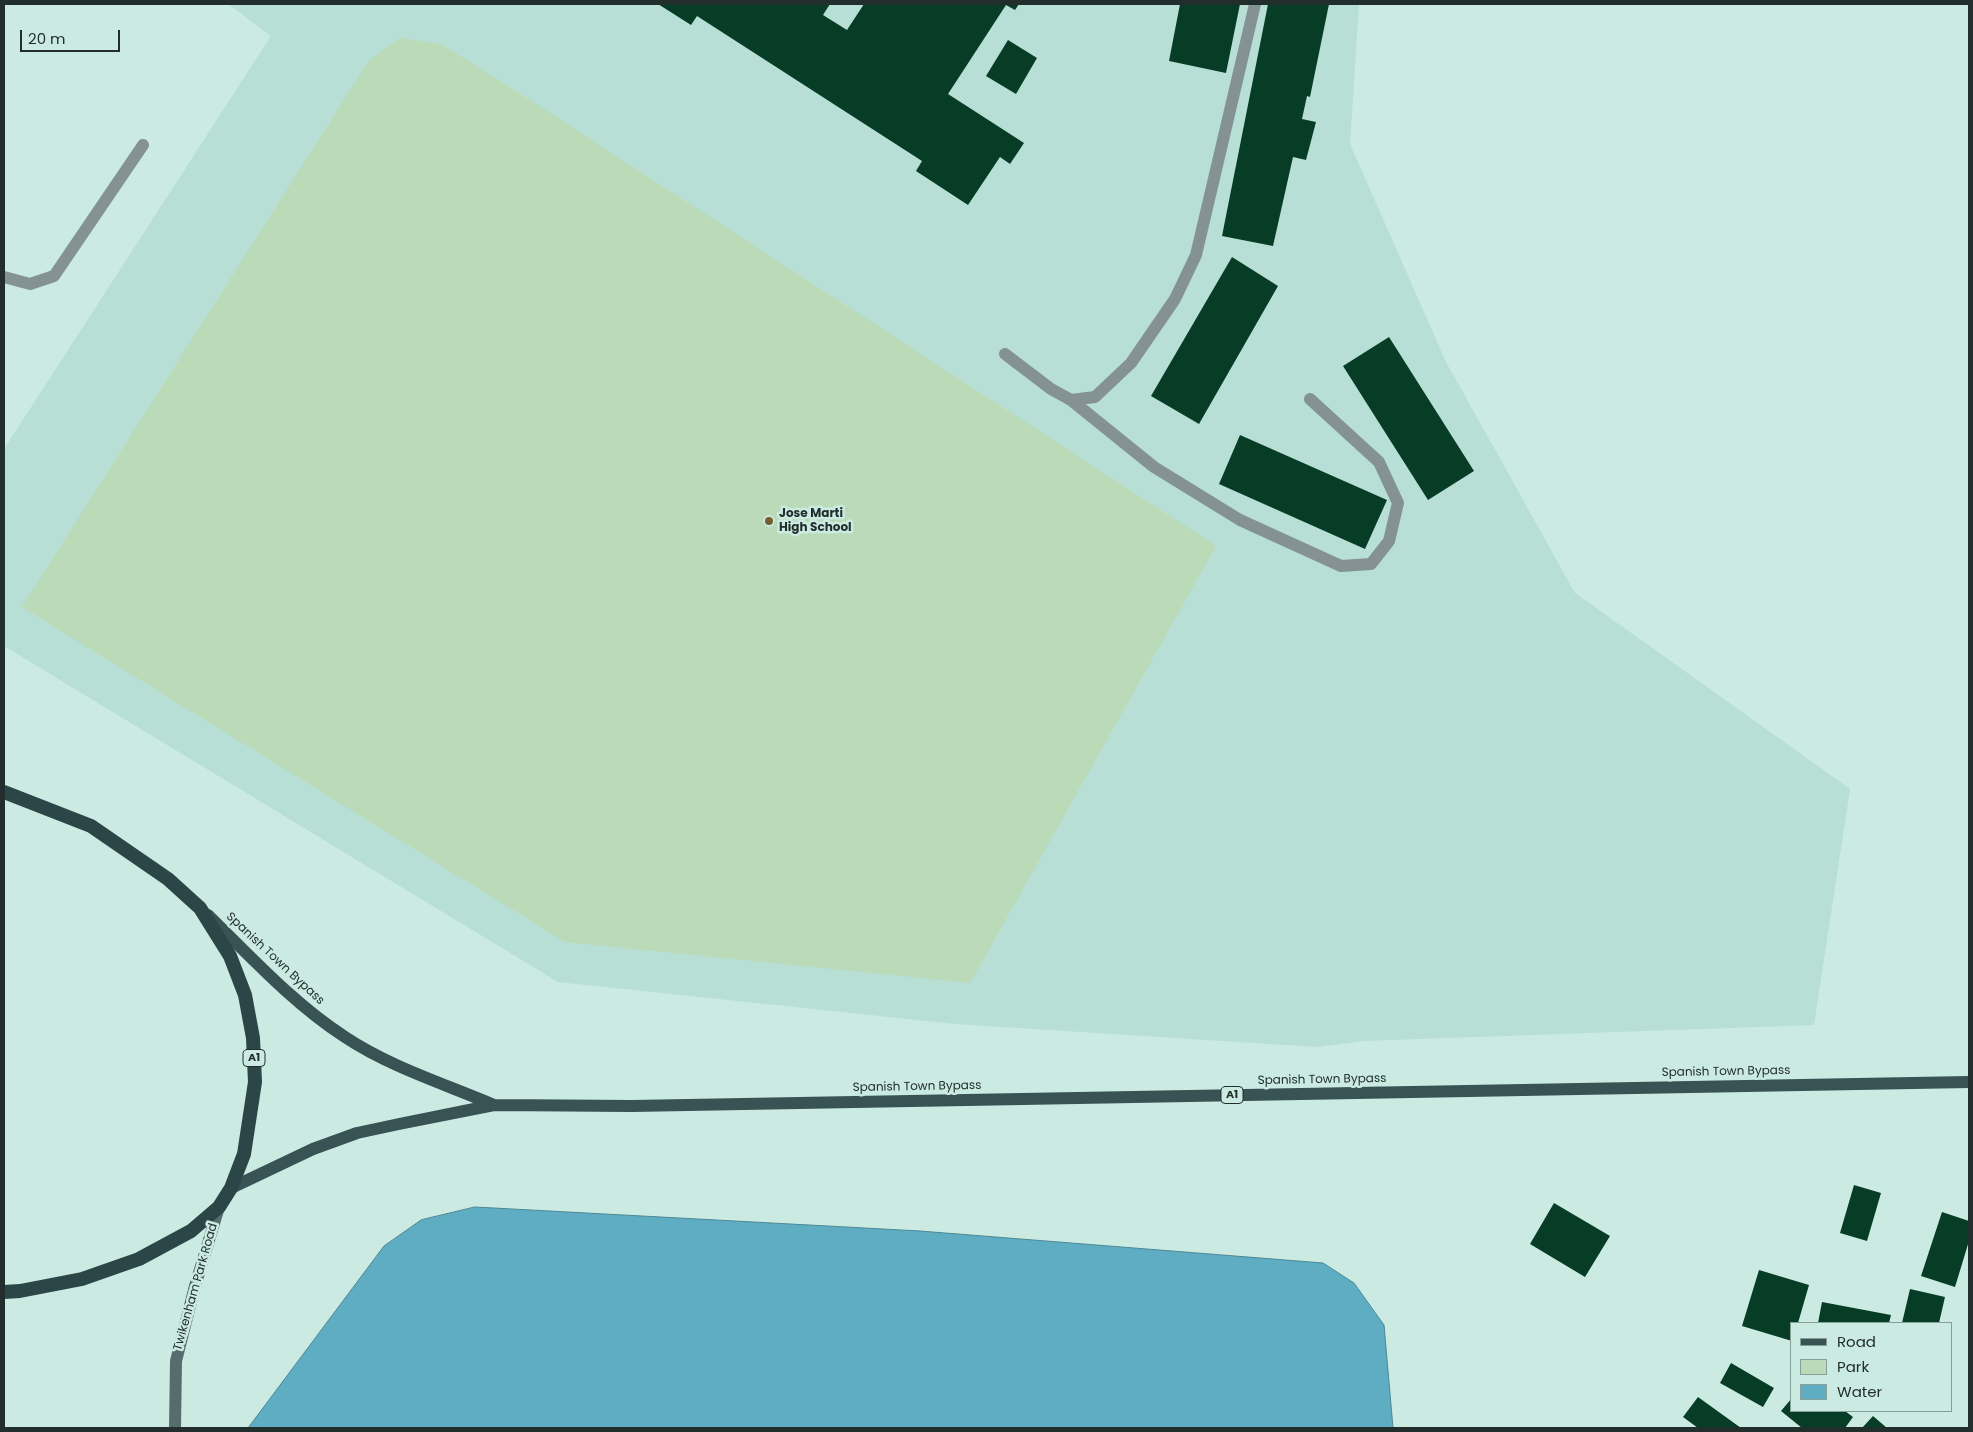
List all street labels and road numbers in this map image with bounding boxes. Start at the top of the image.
street label: Spanish Town Bypass [223,910,327,1008]
road number: A1 [243,1050,265,1066]
street label: Spanish Town Bypass [1661,1064,1791,1080]
street label: Spanish Town Bypass [1257,1072,1387,1088]
street label: Spanish Town Bypass [852,1079,982,1095]
road number: A1 [1221,1086,1243,1104]
street label: Twikenham Park Road [171,1222,221,1352]

